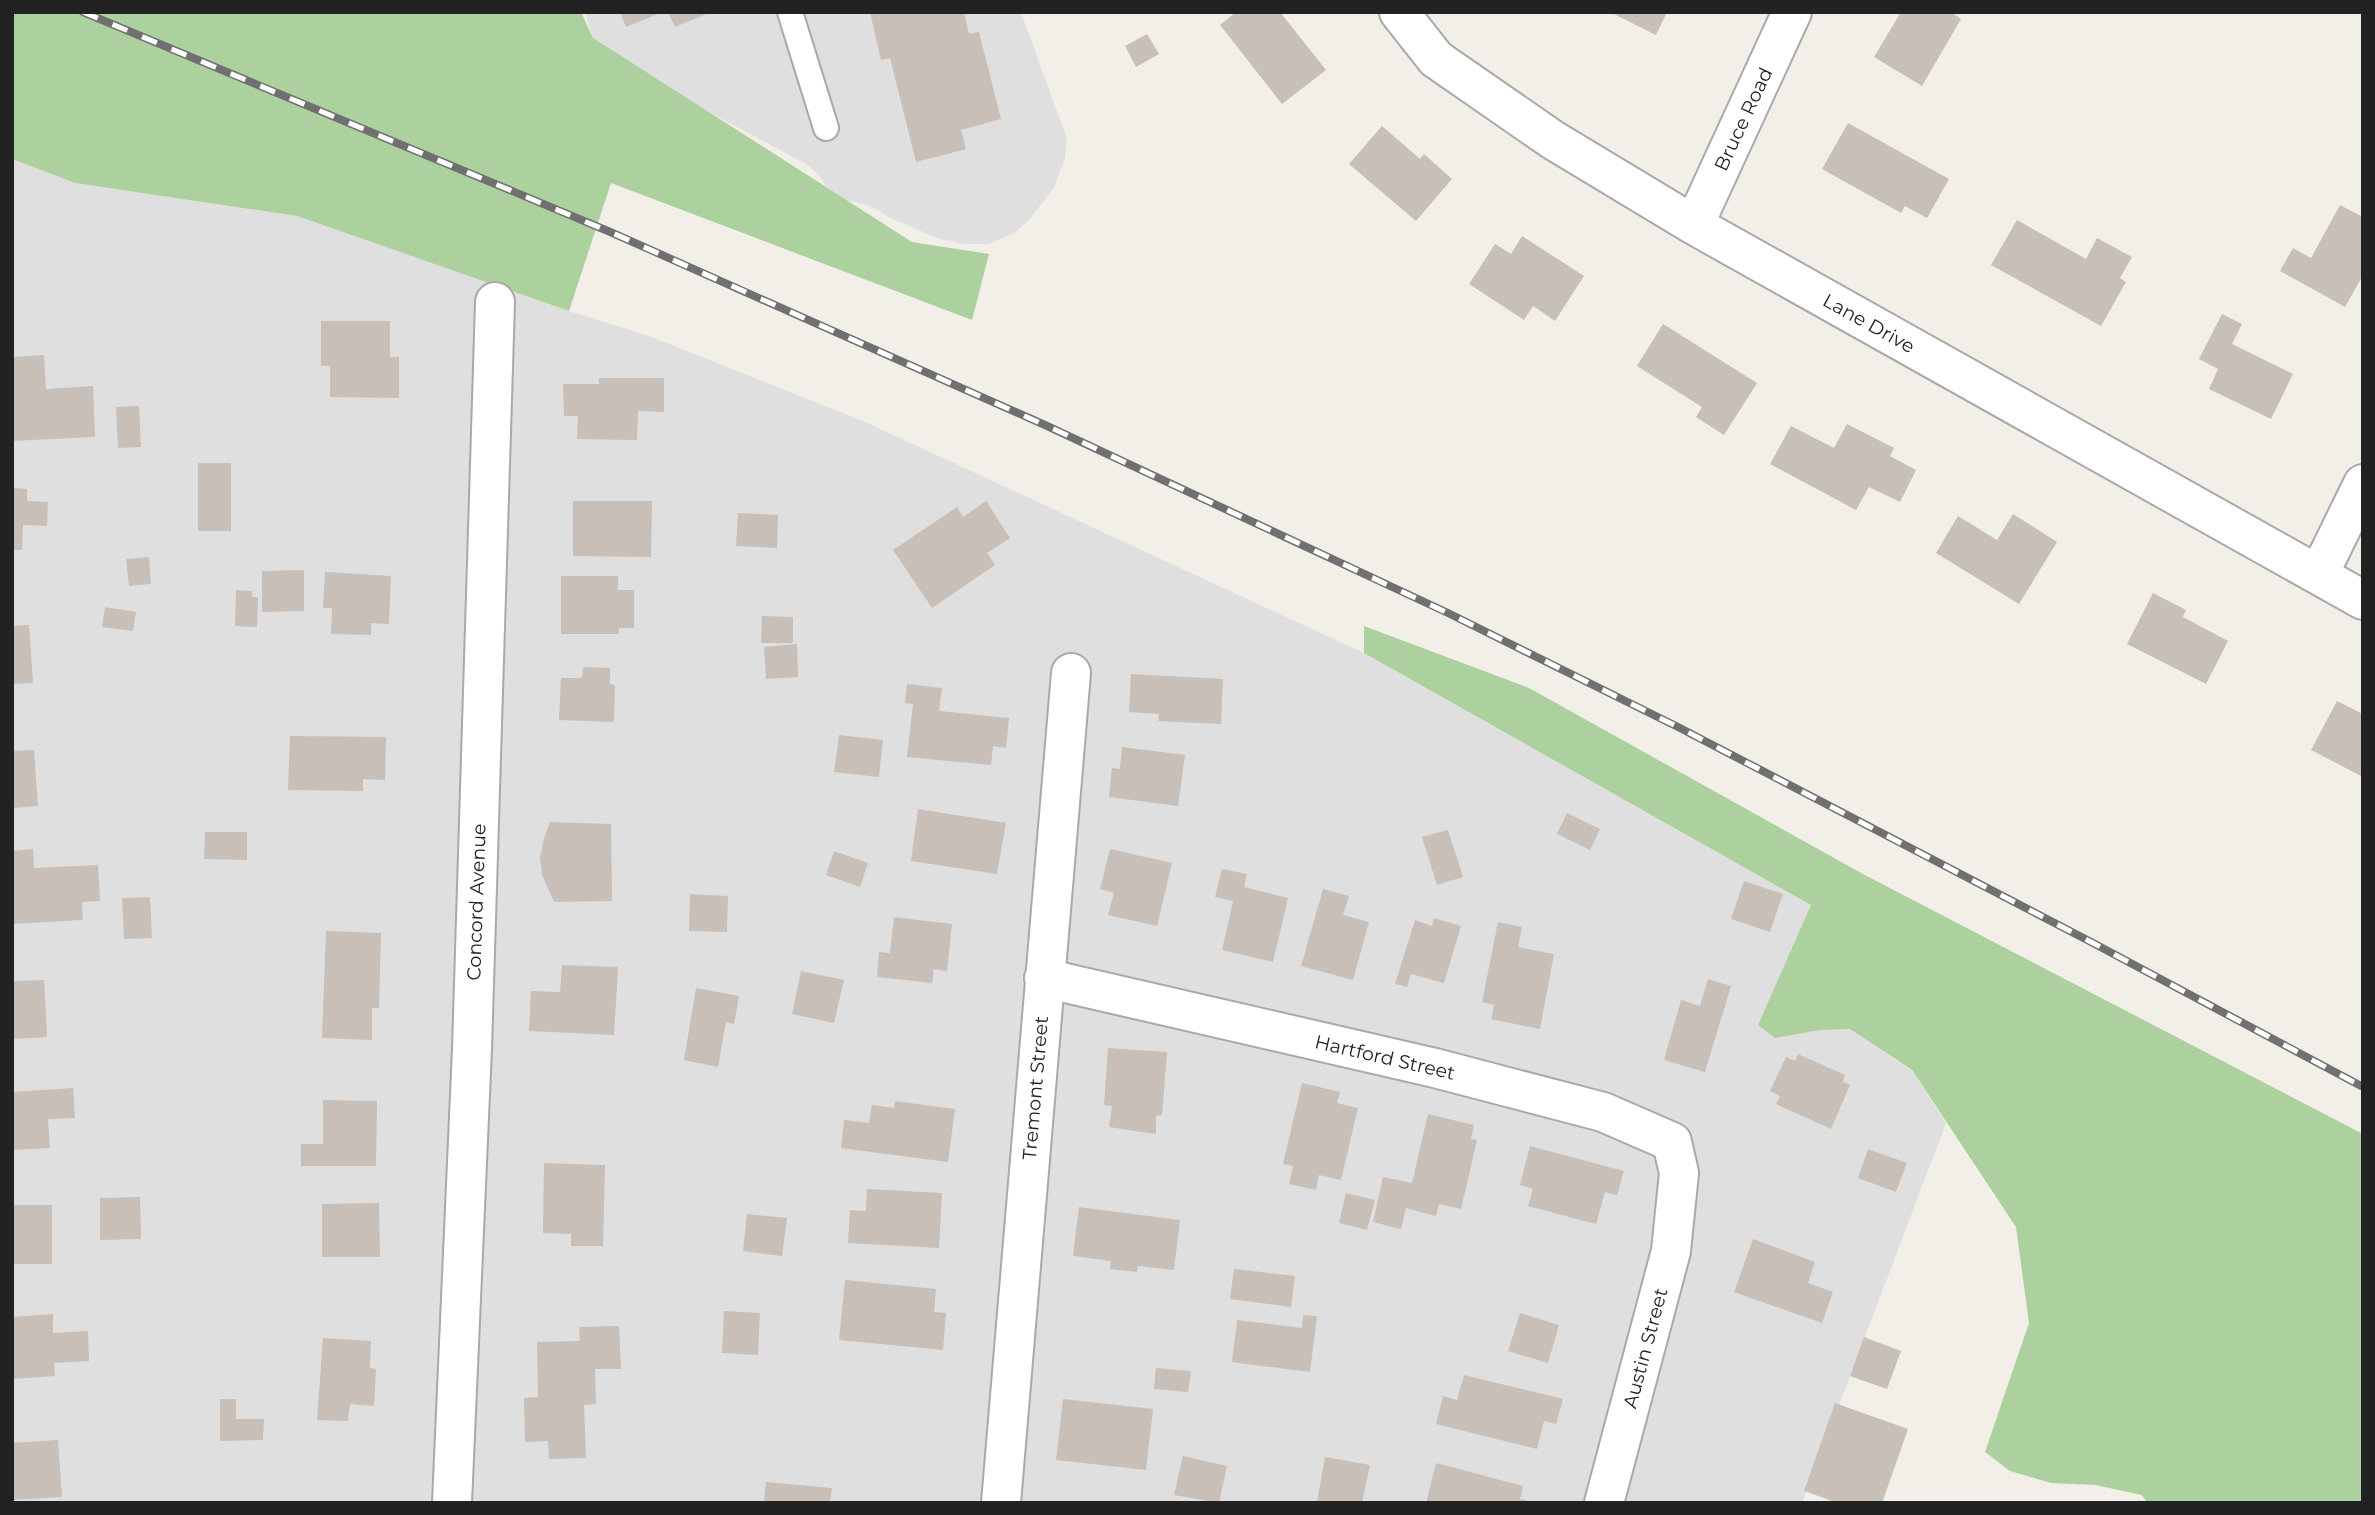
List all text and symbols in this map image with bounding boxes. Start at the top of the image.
street label: Bruce Road [1709,64,1777,175]
street label: Lane Drive [1819,289,1919,358]
street label: Concord Avenue [462,823,491,981]
street label: Tremont Street [1018,1015,1053,1161]
street label: Hartford Street [1313,1030,1457,1085]
street label: Austin Street [1618,1285,1673,1411]

